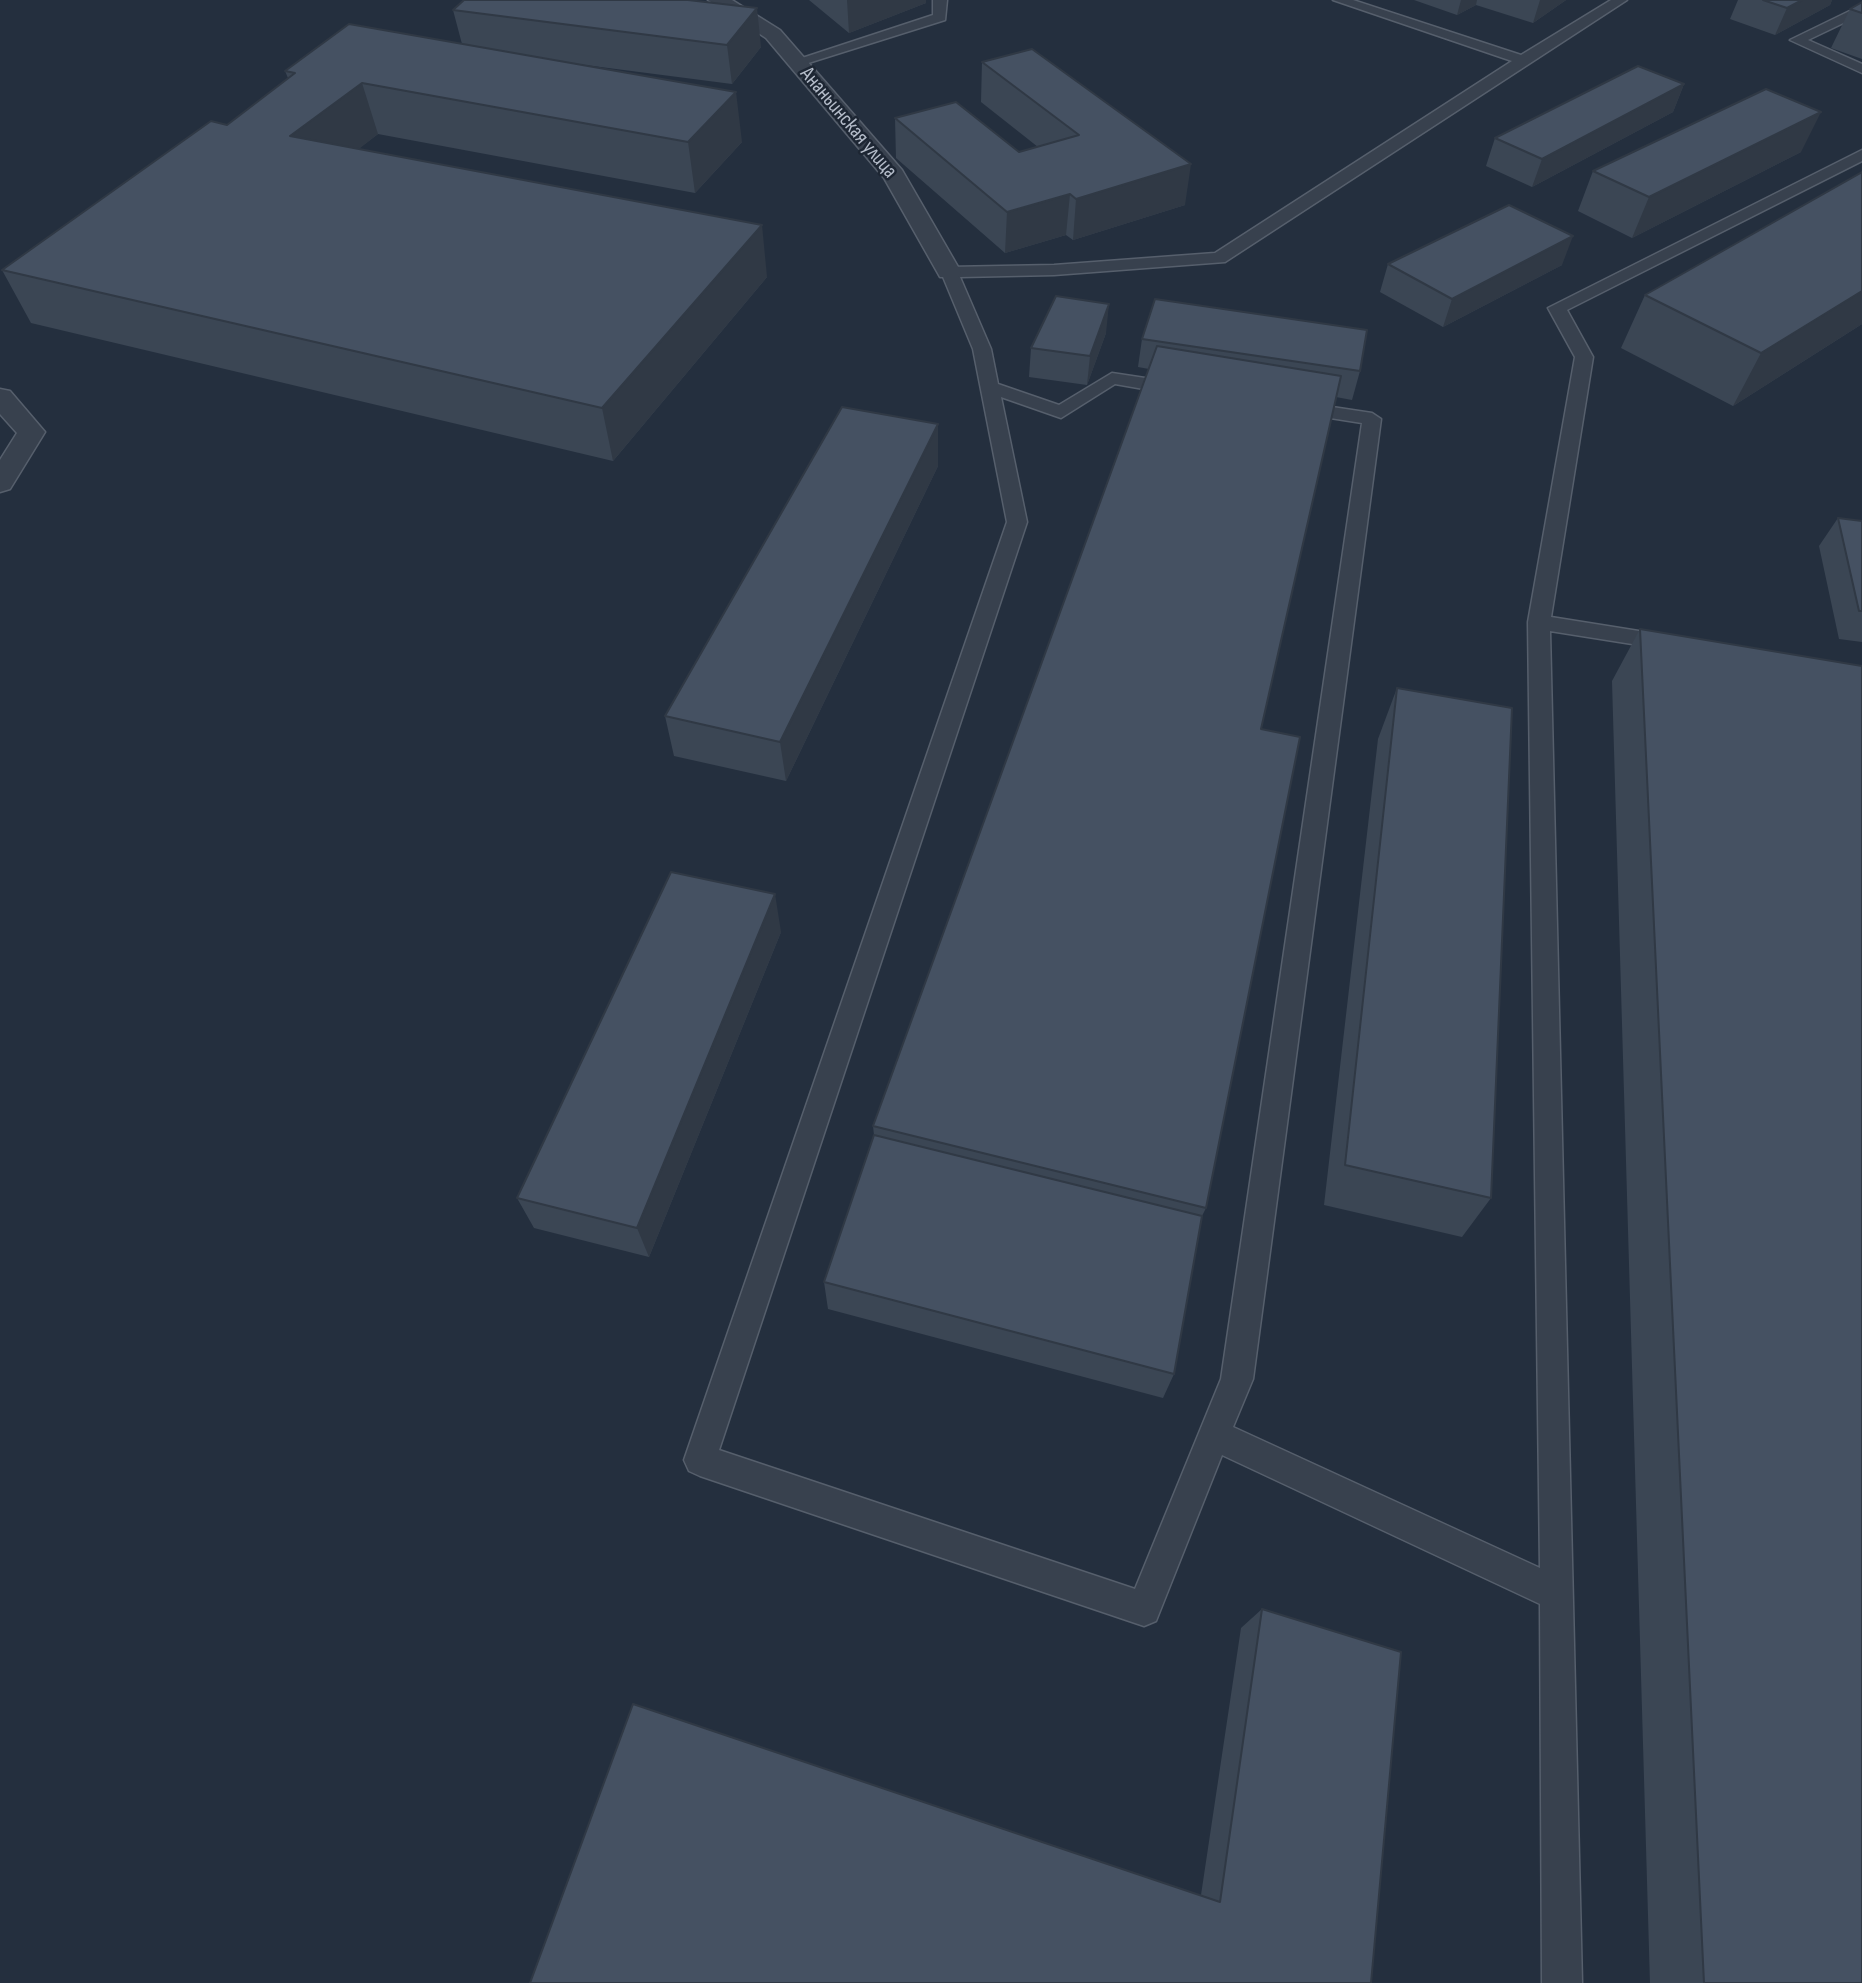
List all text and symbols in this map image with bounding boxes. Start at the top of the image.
street label: Ананьинская улица [794,62,902,184]

